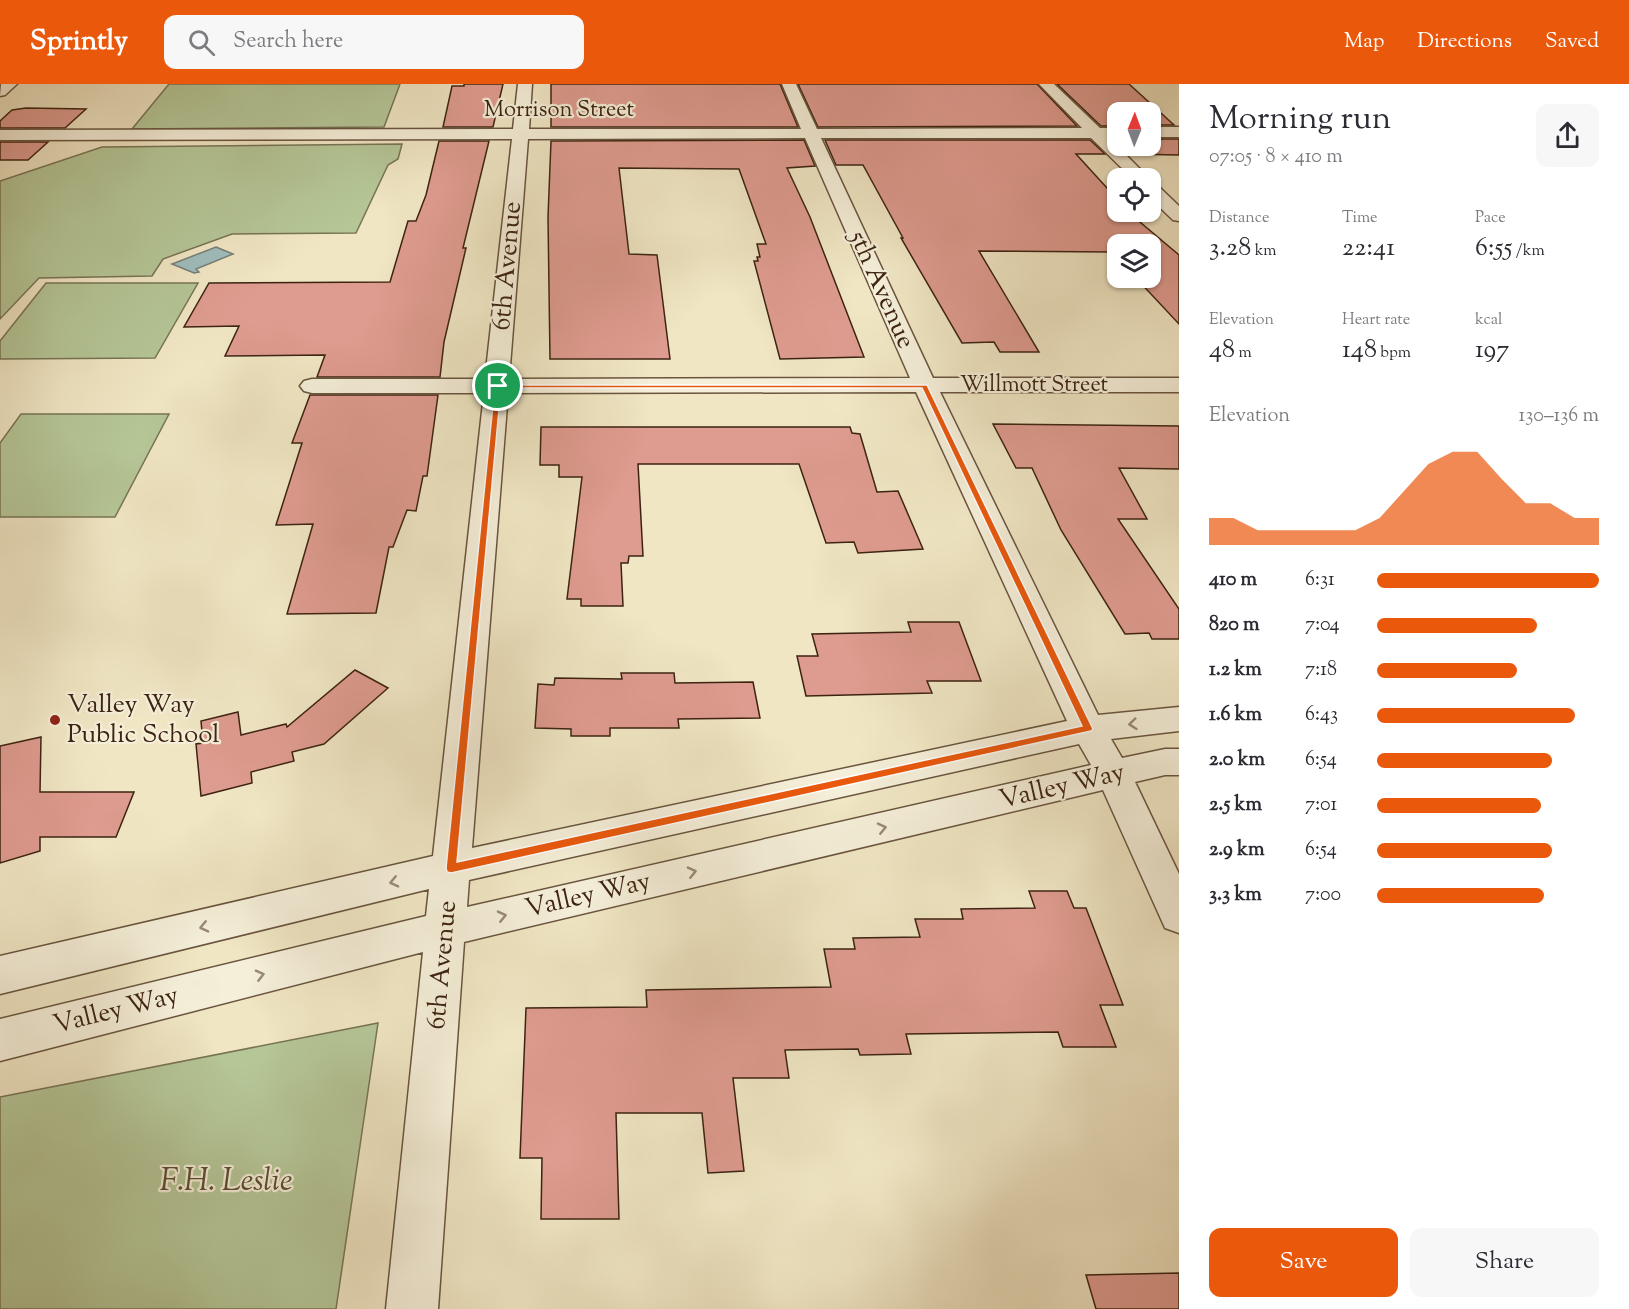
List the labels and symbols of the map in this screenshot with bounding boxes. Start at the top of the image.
street label: Morrison Street [484,95,634,127]
north arrow [1107,102,1161,156]
street label: 6th Avenue [484,200,532,332]
street label: 5th Avenue [838,223,923,355]
pin [472,360,523,411]
street label: Willmott Street [960,370,1109,402]
place label: Valley Way Public School [67,687,220,754]
marker: Valley Way Public School [48,713,62,727]
one-way arrow [1129,717,1138,729]
street label: Valley Way [996,755,1128,819]
one-way arrow [877,823,887,836]
street label: Valley Way [522,864,654,928]
one-way arrow [687,867,697,880]
one-way arrow [390,874,400,887]
street label: 6th Avenue [419,899,467,1031]
one-way arrow [497,910,507,923]
one-way arrow [200,919,210,932]
one-way arrow [255,970,265,983]
street label: Valley Way [50,978,183,1044]
park label: F.H. Leslie [160,1159,293,1205]

